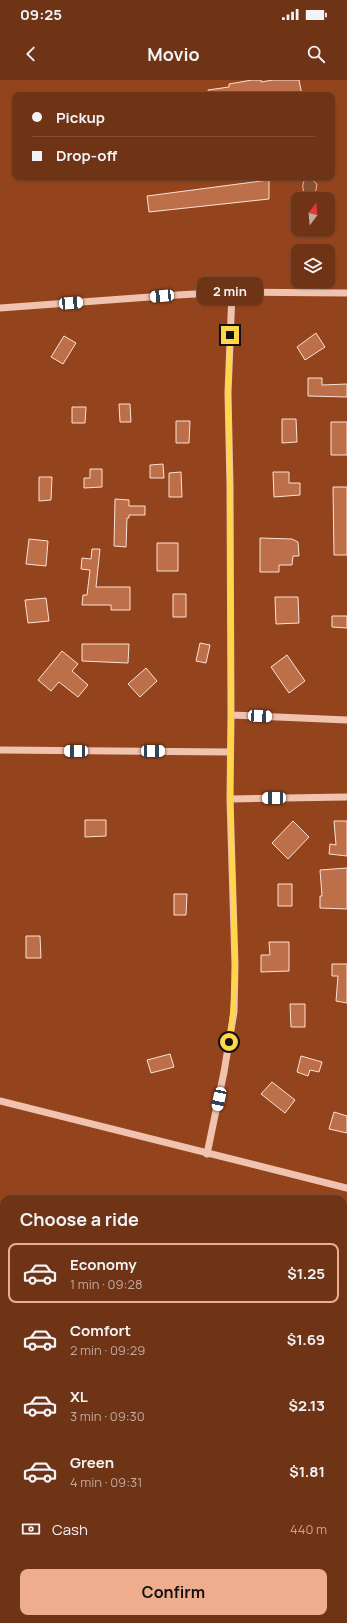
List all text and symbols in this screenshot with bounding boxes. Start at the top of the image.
text: 09:25 [20,4,62,25]
text: Movio [147,42,200,66]
icon: back [20,43,42,65]
icon: search [305,43,327,65]
text: Pickup [56,107,105,128]
text: Drop-off [56,145,117,166]
north arrow [291,192,335,236]
map controls [291,192,335,288]
button: layers [291,244,335,288]
callout: 2 min [197,277,263,305]
text: 2 min [213,282,247,300]
car [150,289,174,303]
car [59,296,83,310]
route end [221,326,239,344]
car [248,709,272,723]
car [64,745,88,757]
car [141,745,165,757]
car [262,792,286,804]
route start [220,1033,238,1051]
car [211,1086,227,1112]
text: Choose a ride [20,1207,139,1231]
text: Economy [70,1254,137,1275]
icon: car [22,1255,58,1291]
text: $1.25 [287,1263,325,1284]
text: 1 min · 09:28 [70,1275,142,1293]
text: Comfort [70,1320,131,1341]
icon: car [22,1321,58,1357]
text: $1.69 [287,1329,325,1350]
text: 2 min · 09:29 [70,1341,145,1359]
text: XL [70,1386,88,1407]
icon: car [22,1387,58,1423]
text: $2.13 [289,1395,325,1416]
text: 3 min · 09:30 [70,1407,145,1425]
text: Green [70,1452,114,1473]
icon: car [22,1453,58,1489]
text: $1.81 [289,1461,325,1482]
text: 4 min · 09:31 [70,1473,142,1491]
icon: cash [20,1518,42,1540]
text: Cash [52,1519,88,1540]
text: 440 m [290,1520,327,1538]
button: Confirm [20,1569,327,1615]

